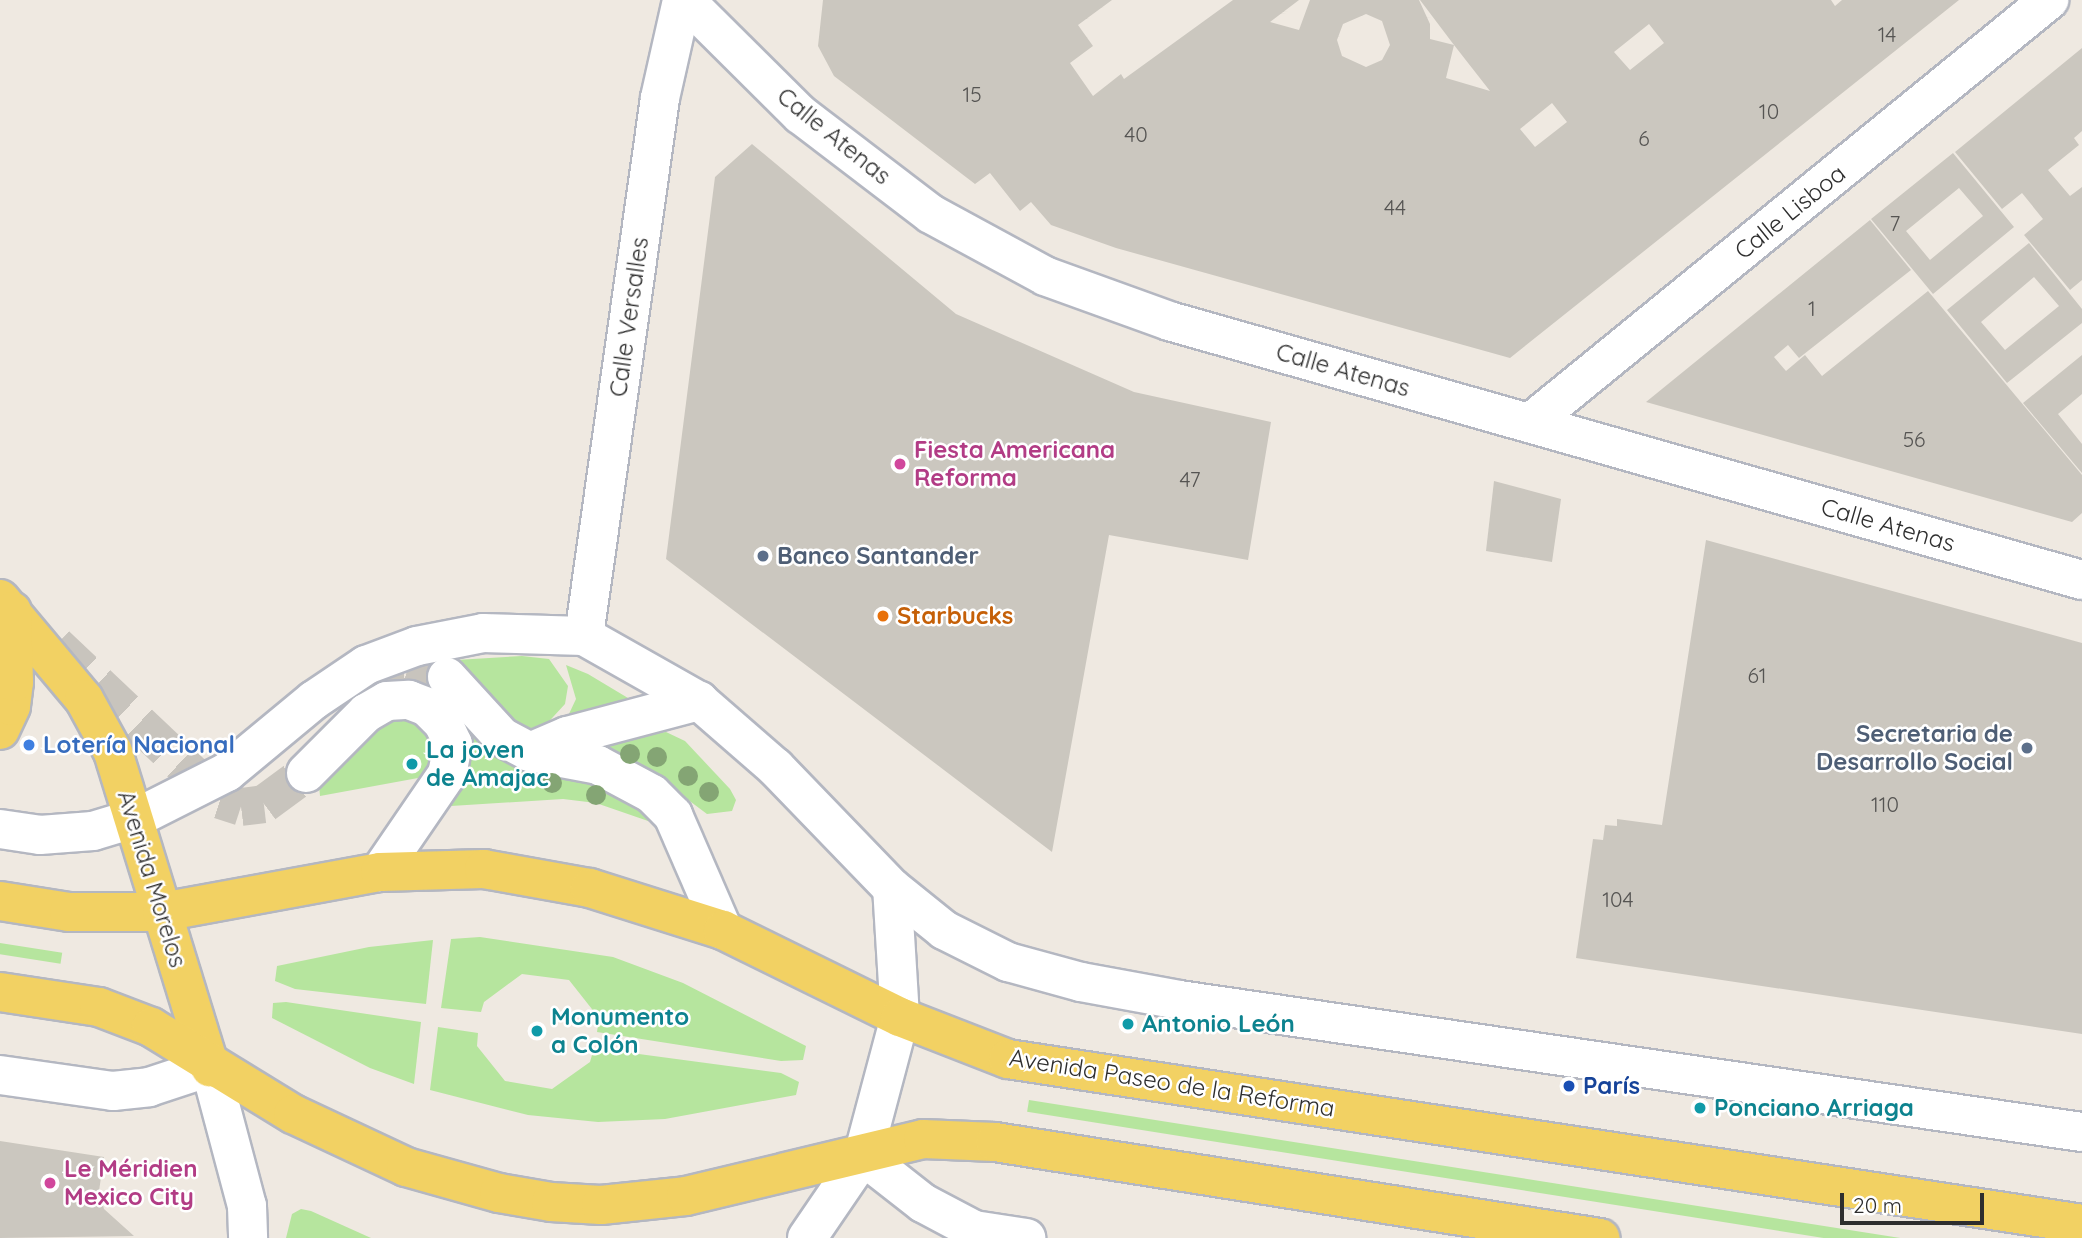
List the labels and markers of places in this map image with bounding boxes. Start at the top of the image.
place label: Fiesta Americana Reforma [914,436,1115,492]
marker: Fiesta Americana Reforma [892,456,908,472]
place label: Banco Santander [777,542,979,570]
marker: Banco Santander [755,548,771,564]
place label: Starbucks [897,602,1013,630]
marker: Starbucks [875,608,891,624]
place label: Secretaria de Desarrollo Social [1816,720,2013,776]
place label: Lotería Nacional [43,731,235,759]
place label: La joven de Amajac [426,736,549,792]
marker: Lotería Nacional [21,737,37,753]
marker: Secretaria de Desarrollo Social [2019,740,2035,756]
marker: La joven de Amajac [404,756,420,772]
place label: Monumento a Colón [551,1003,689,1059]
place label: Antonio León [1142,1010,1295,1038]
marker: Antonio León [1120,1016,1136,1032]
marker: Monumento a Colón [529,1023,545,1039]
place label: París [1583,1072,1640,1100]
marker: París [1561,1078,1577,1094]
place label: Ponciano Arriaga [1714,1094,1914,1122]
marker: Ponciano Arriaga [1692,1100,1708,1116]
place label: Le Méridien Mexico City [64,1155,197,1211]
marker: Le Méridien Mexico City [42,1175,58,1191]

